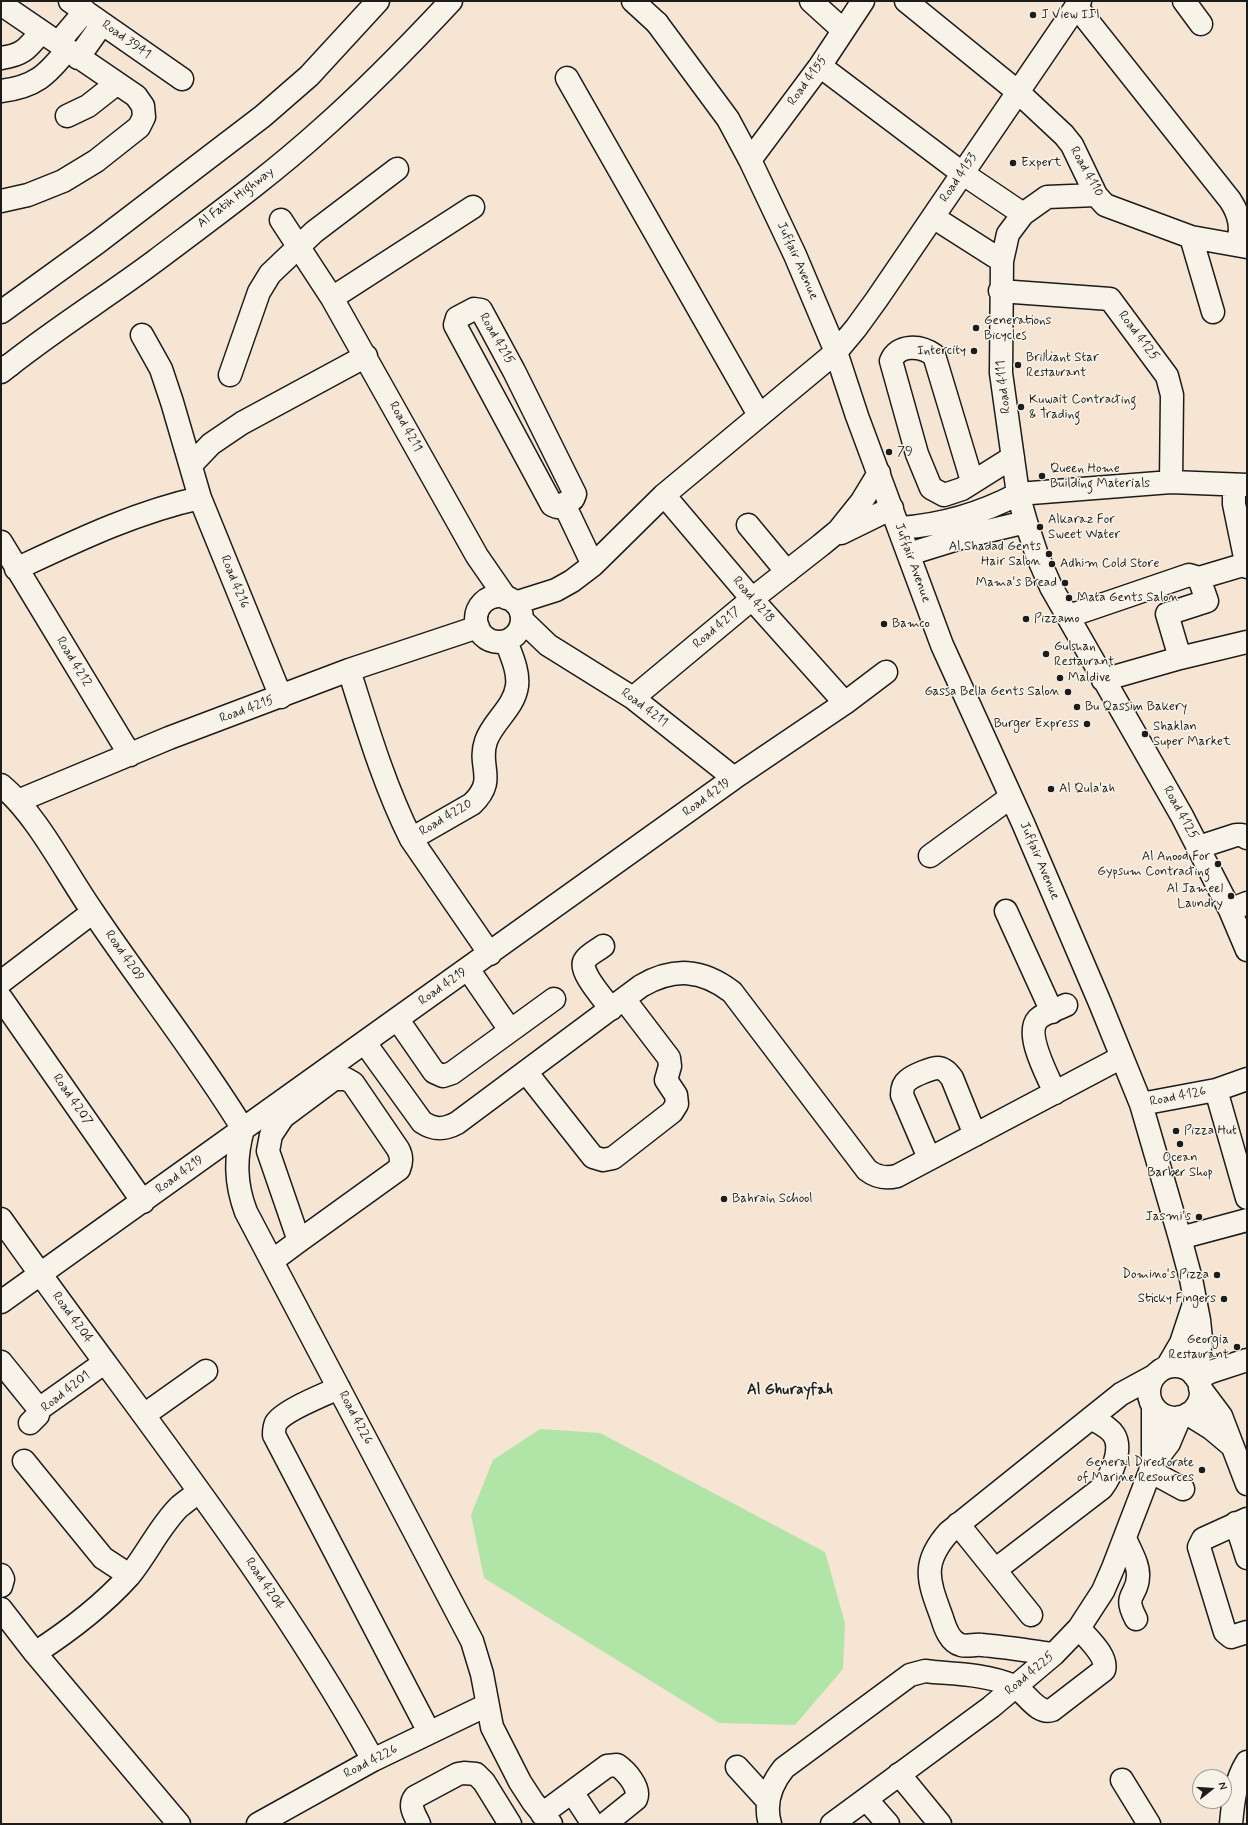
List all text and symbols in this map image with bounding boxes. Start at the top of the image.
place label: J View III [1041,7,1100,23]
marker: J View III [1028,10,1038,20]
street label: Road 3941 [98,17,154,63]
street label: Road 4155 [785,53,831,109]
street label: Road 4110 [1066,144,1106,200]
street label: Road 4153 [937,151,981,205]
place label: Expert [1021,155,1061,171]
marker: Expert [1008,158,1018,168]
street label: Al Fatih Highway [195,164,277,232]
street label: Juffair Avenue [773,220,821,302]
street label: Road 4125 [1114,308,1162,364]
street label: Road 4215 [475,310,517,368]
place label: Generations Bicycles [984,313,1051,344]
marker: Generations Bicycles [971,323,981,333]
place label: Intercity [917,343,966,359]
marker: Intercity [969,346,979,356]
place label: Brilliant Star Restaurant [1026,350,1099,381]
street label: Road 4111 [993,360,1015,414]
marker: Brilliant Star Restaurant [1013,360,1023,370]
place label: Kuwait Contracting & Trading [1029,392,1136,423]
street label: Road 4211 [385,399,425,455]
marker: Kuwait Contracting & Trading [1016,402,1026,412]
place label: 79 [897,444,913,460]
marker: 79 [884,447,894,457]
place label: Queen Home Building Materials [1050,461,1150,492]
marker: Queen Home Building Materials [1037,471,1047,481]
place label: Alkaraz For Sweet Water [1048,512,1120,543]
street label: Juffair Avenue [890,521,934,605]
marker: Alkaraz For Sweet Water [1035,522,1045,532]
place label: Al Shadad Gents Hair Salon [949,539,1041,570]
marker: Al Shadad Gents Hair Salon [1044,549,1054,559]
street label: Road 4216 [216,553,252,611]
place label: Adhim Cold Store [1060,556,1159,572]
marker: Adhim Cold Store [1047,559,1057,569]
street label: Road 4218 [729,574,777,626]
place label: Mama's Bread [976,575,1057,591]
marker: Mama's Bread [1060,578,1070,588]
place label: Mata Gents Salon [1077,590,1179,606]
marker: Mata Gents Salon [1064,593,1074,603]
street label: Road 4217 [690,604,744,652]
place label: Pizzamo [1034,611,1079,627]
marker: Pizzamo [1021,614,1031,624]
place label: Bamco [892,616,930,632]
marker: Bamco [879,619,889,629]
street label: Road 4212 [52,634,94,690]
place label: Gulshan Restaurant [1054,639,1114,670]
marker: Gulshan Restaurant [1041,649,1051,659]
place label: Maldive [1068,670,1111,686]
marker: Maldive [1055,673,1065,683]
place label: Gassa Bella Gents Salon [924,684,1060,700]
street label: Road 4211 [617,685,671,731]
marker: Gassa Bella Gents Salon [1063,687,1073,697]
street label: Road 4215 [218,693,276,727]
place label: Bu Qassim Bakery [1085,699,1187,715]
marker: Bu Qassim Bakery [1072,702,1082,712]
place label: Burger Express [994,716,1079,732]
marker: Burger Express [1082,719,1092,729]
place label: Shaklan Super Market [1153,719,1231,750]
marker: Shaklan Super Market [1140,729,1150,739]
street label: Road 4219 [680,775,734,821]
place label: Al Qula'ah [1059,781,1115,797]
marker: Al Qula'ah [1046,784,1056,794]
street label: Road 4125 [1159,784,1201,842]
street label: Road 4220 [417,796,475,840]
street label: Juffair Avenue [1016,820,1062,902]
place label: Al Anood For Gypsum Contracting [1097,849,1210,880]
marker: Al Anood For Gypsum Contracting [1213,859,1223,869]
place label: Al Jameel Laundry [1167,881,1223,912]
marker: Al Jameel Laundry [1226,891,1236,901]
street label: Road 4209 [101,928,147,984]
street label: Road 4219 [416,965,470,1009]
street label: Road 4207 [48,1071,96,1129]
street label: Road 4126 [1148,1084,1208,1110]
place label: Pizza Hut [1184,1123,1237,1139]
marker: Pizza Hut [1171,1126,1181,1136]
marker: Ocean Barber Shop [1175,1139,1185,1149]
place label: Ocean Barber Shop [1147,1150,1213,1181]
street label: Road 4219 [153,1152,207,1198]
place label: Bahrain School [732,1191,812,1207]
marker: Bahrain School [719,1194,729,1204]
place label: Jasmi's [1145,1209,1191,1225]
marker: Jasmi's [1194,1212,1204,1222]
place label: Domino's Pizza [1122,1267,1209,1283]
marker: Domino's Pizza [1212,1270,1222,1280]
street label: Road 4204 [48,1289,96,1347]
place label: Sticky Fingers [1138,1291,1216,1307]
marker: Sticky Fingers [1219,1294,1229,1304]
place label: Georgia Restaurant [1169,1332,1229,1363]
marker: Georgia Restaurant [1232,1342,1242,1352]
street label: Road 4201 [39,1368,93,1416]
district label: Al Ghurayfah [747,1382,833,1400]
street label: Road 4226 [334,1389,376,1447]
place label: General Directorate of Marine Resources [1077,1455,1194,1486]
marker: General Directorate of Marine Resources [1197,1465,1207,1475]
street label: Road 4204 [241,1555,287,1613]
street label: Road 4225 [1002,1649,1058,1699]
street label: Road 4226 [341,1742,401,1782]
north arrow [1192,1769,1232,1809]
text: N [1215,1780,1230,1791]

